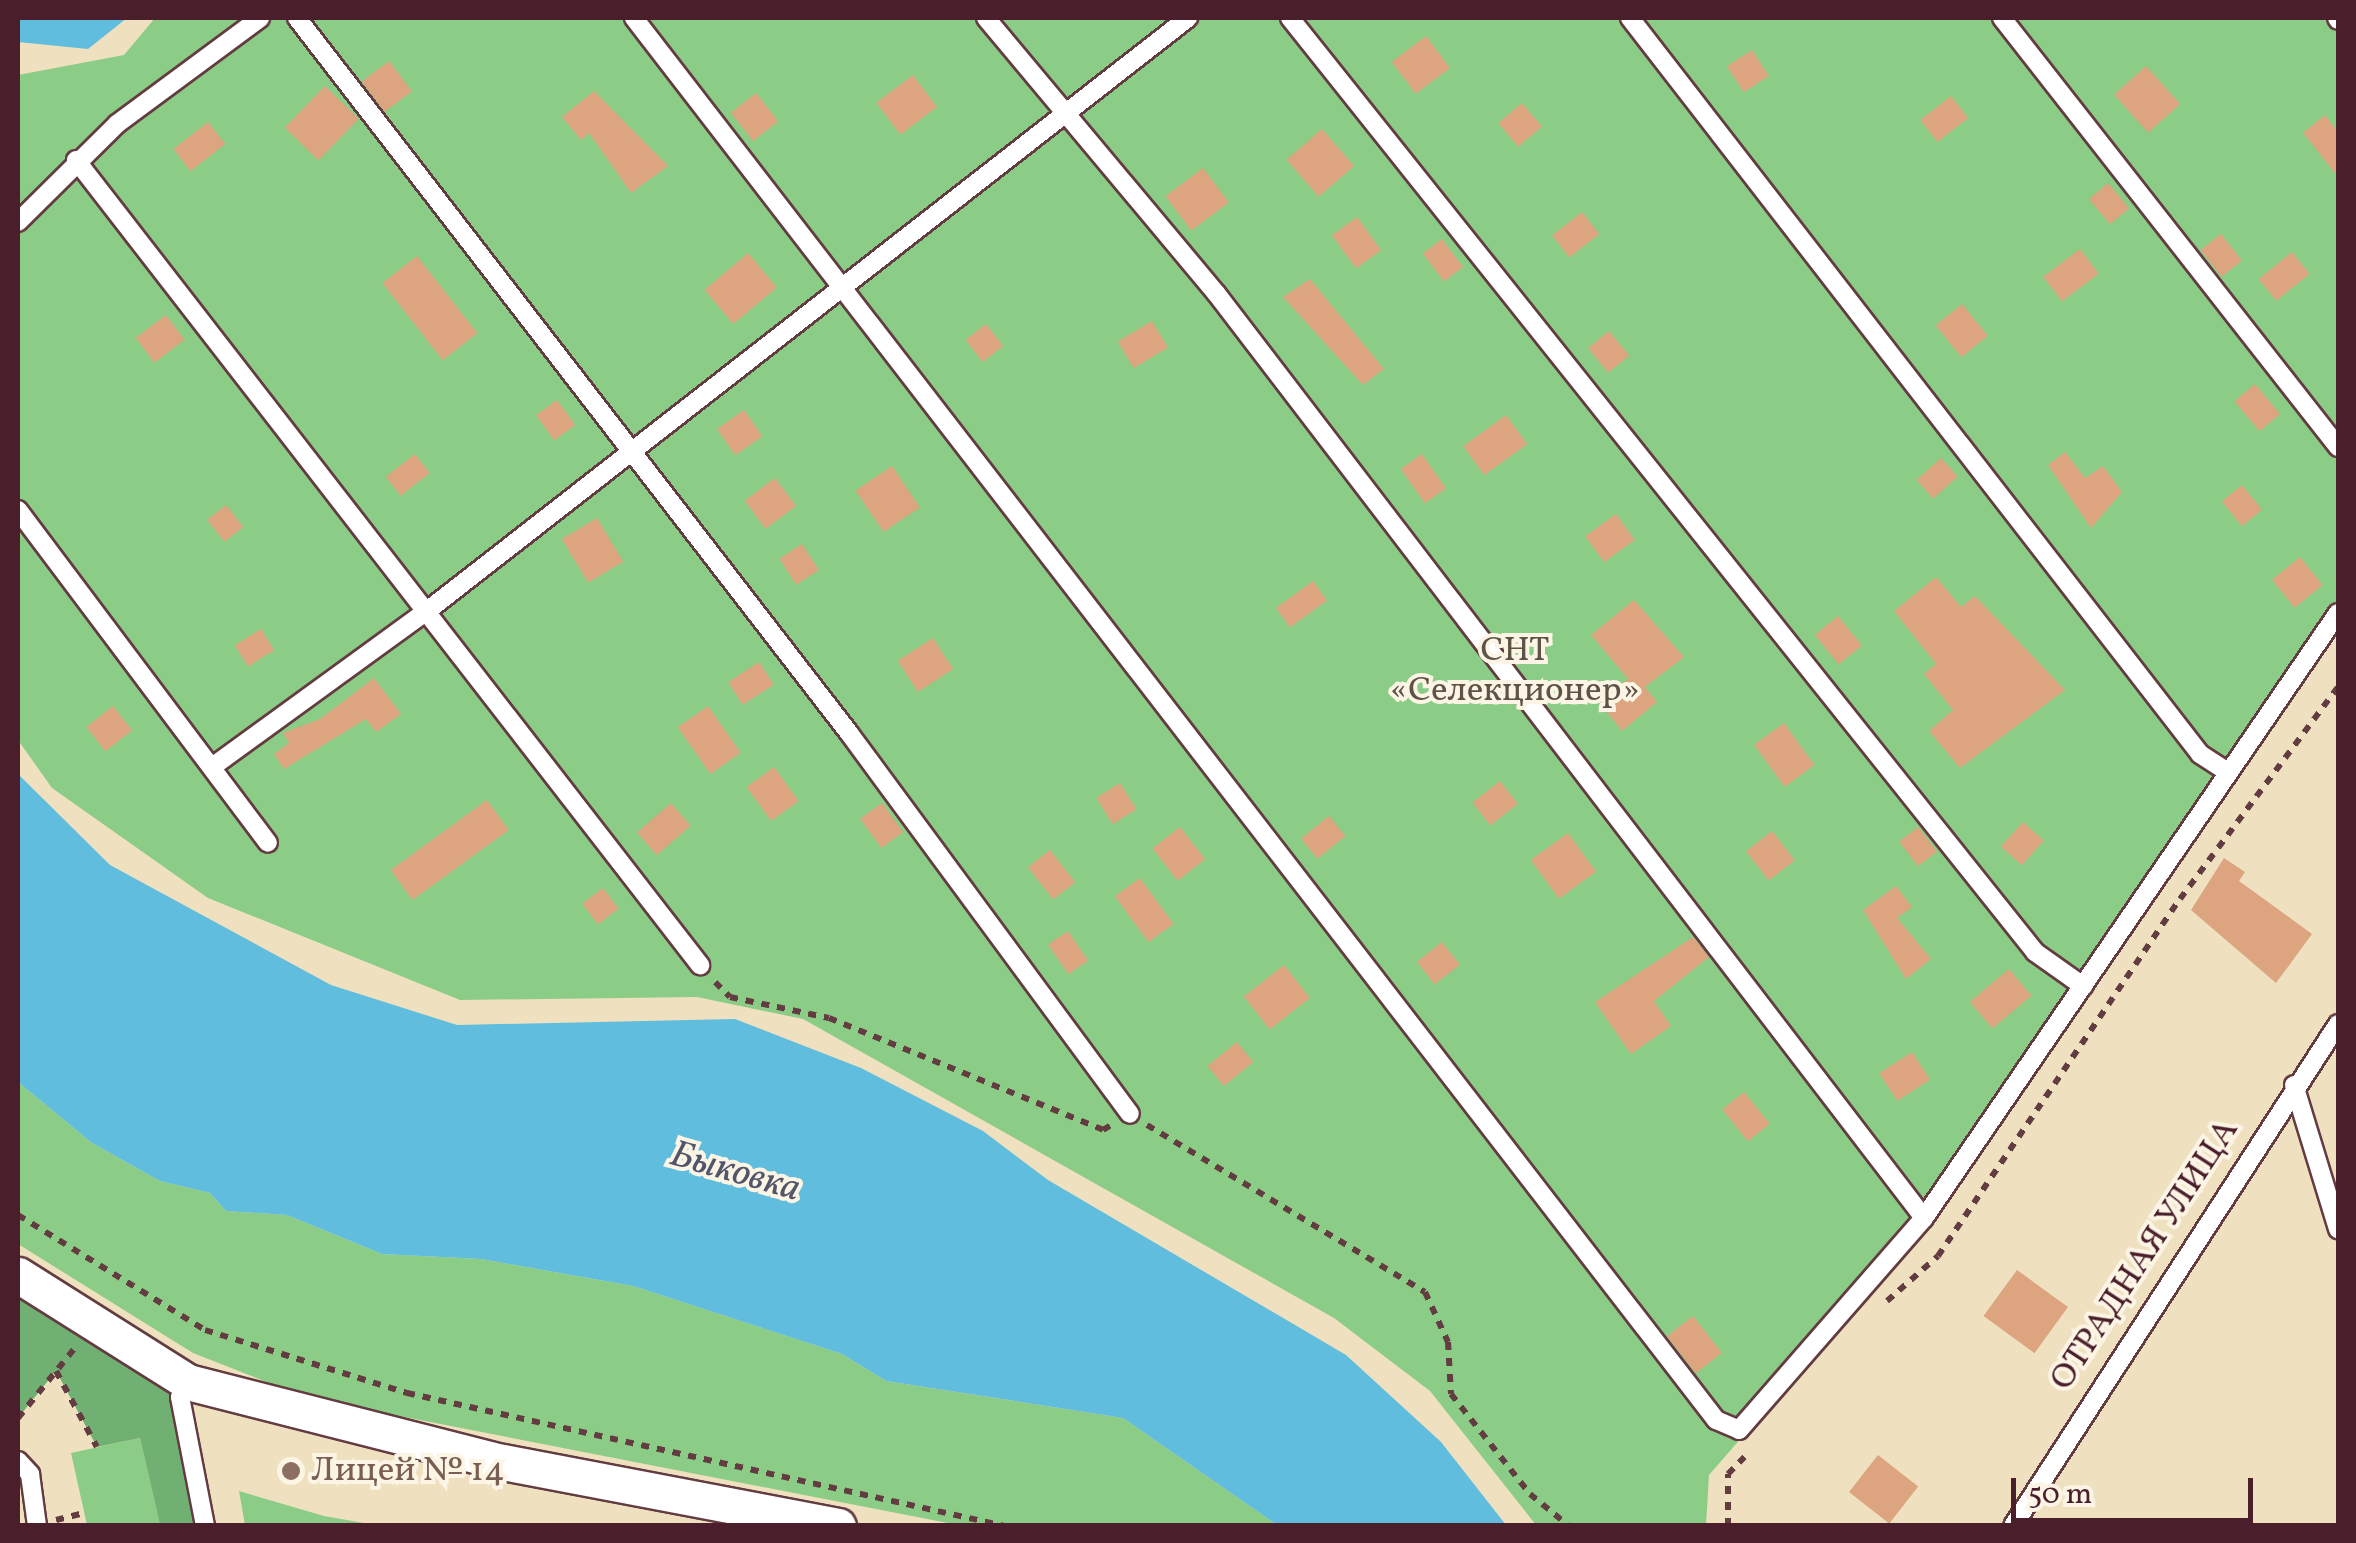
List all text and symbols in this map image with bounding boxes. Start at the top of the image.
park label: СНТ «Селекционер» [1390,630,1640,712]
street label: ОТРАДНАЯ УЛИЦА [2042,1111,2248,1399]
water label: Быковка [665,1133,805,1213]
place label: Лицей № 14 [311,1450,505,1492]
scale bar [2016,1458,2258,1520]
marker: Лицей № 14 [280,1460,302,1482]
text: 50 m [2028,1474,2092,1516]

